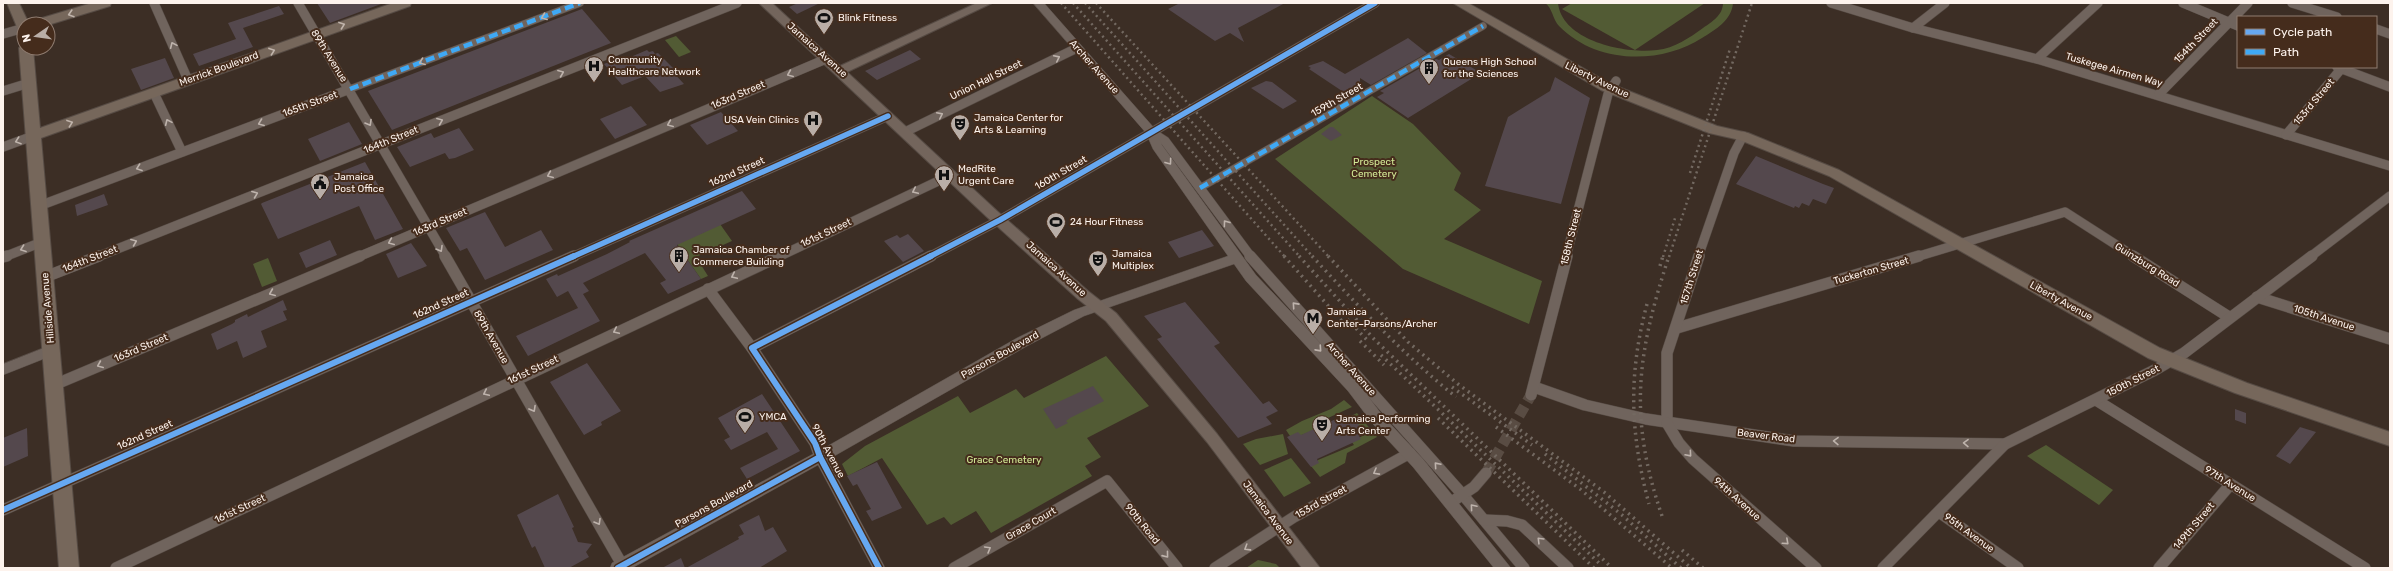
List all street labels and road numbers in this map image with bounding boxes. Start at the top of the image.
street label: 154th Street [2172,16,2220,66]
street label: Jamaica Avenue [784,20,850,80]
street label: 89th Avenue [308,28,350,85]
street label: Archer Avenue [1067,38,1122,97]
street label: Merrick Boulevard [178,49,260,89]
street label: Tuskegee Airmen Way [2064,50,2164,90]
street label: Union Hall Street [948,57,1024,103]
street label: Liberty Avenue [1563,59,1631,101]
street label: 153rd Street [2291,76,2337,128]
street label: 163rd Street [709,78,767,112]
street label: 159th Street [1309,80,1365,120]
street label: 165th Street [281,88,339,119]
street label: 164th Street [362,124,420,156]
street label: 160th Street [1033,153,1089,193]
street label: 162nd Street [707,154,767,190]
street label: 163rd Street [411,205,469,239]
street label: 158th Street [1558,207,1584,267]
street label: 161st Street [799,216,853,250]
street label: Jamaica Avenue [1023,239,1089,299]
street label: Guinzburg Road [2112,240,2182,290]
street label: 164th Street [61,243,119,275]
street label: 157th Street [1678,248,1706,306]
street label: Tuckerton Street [1832,254,1910,288]
street label: Hillside Avenue [39,272,57,344]
street label: Liberty Avenue [2028,279,2095,323]
street label: 162nd Street [411,286,471,322]
street label: 105th Avenue [2292,302,2357,334]
street label: 89th Avenue [471,308,511,366]
street label: Parsons Boulevard [959,329,1041,381]
street label: 163rd Street [112,331,170,365]
street label: Archer Avenue [1324,340,1379,399]
street label: 161st Street [506,353,560,387]
street label: 150th Street [2104,362,2162,399]
street label: 162nd Street [115,417,175,453]
street label: 90th Avenue [809,422,847,480]
street label: Beaver Road [1736,426,1796,446]
street label: 97th Avenue [2202,463,2258,505]
street label: 94th Avenue [1711,475,1763,524]
street label: Parsons Boulevard [673,478,755,530]
street label: Jamaica Avenue [1240,479,1296,548]
street label: 153rd Street [1293,483,1349,521]
street label: 161st Street [213,492,267,526]
street label: 149th Street [2171,500,2217,552]
street label: 90th Road [1122,501,1162,547]
street label: Grace Court [1004,505,1058,543]
street label: 95th Avenue [1942,511,1997,555]

